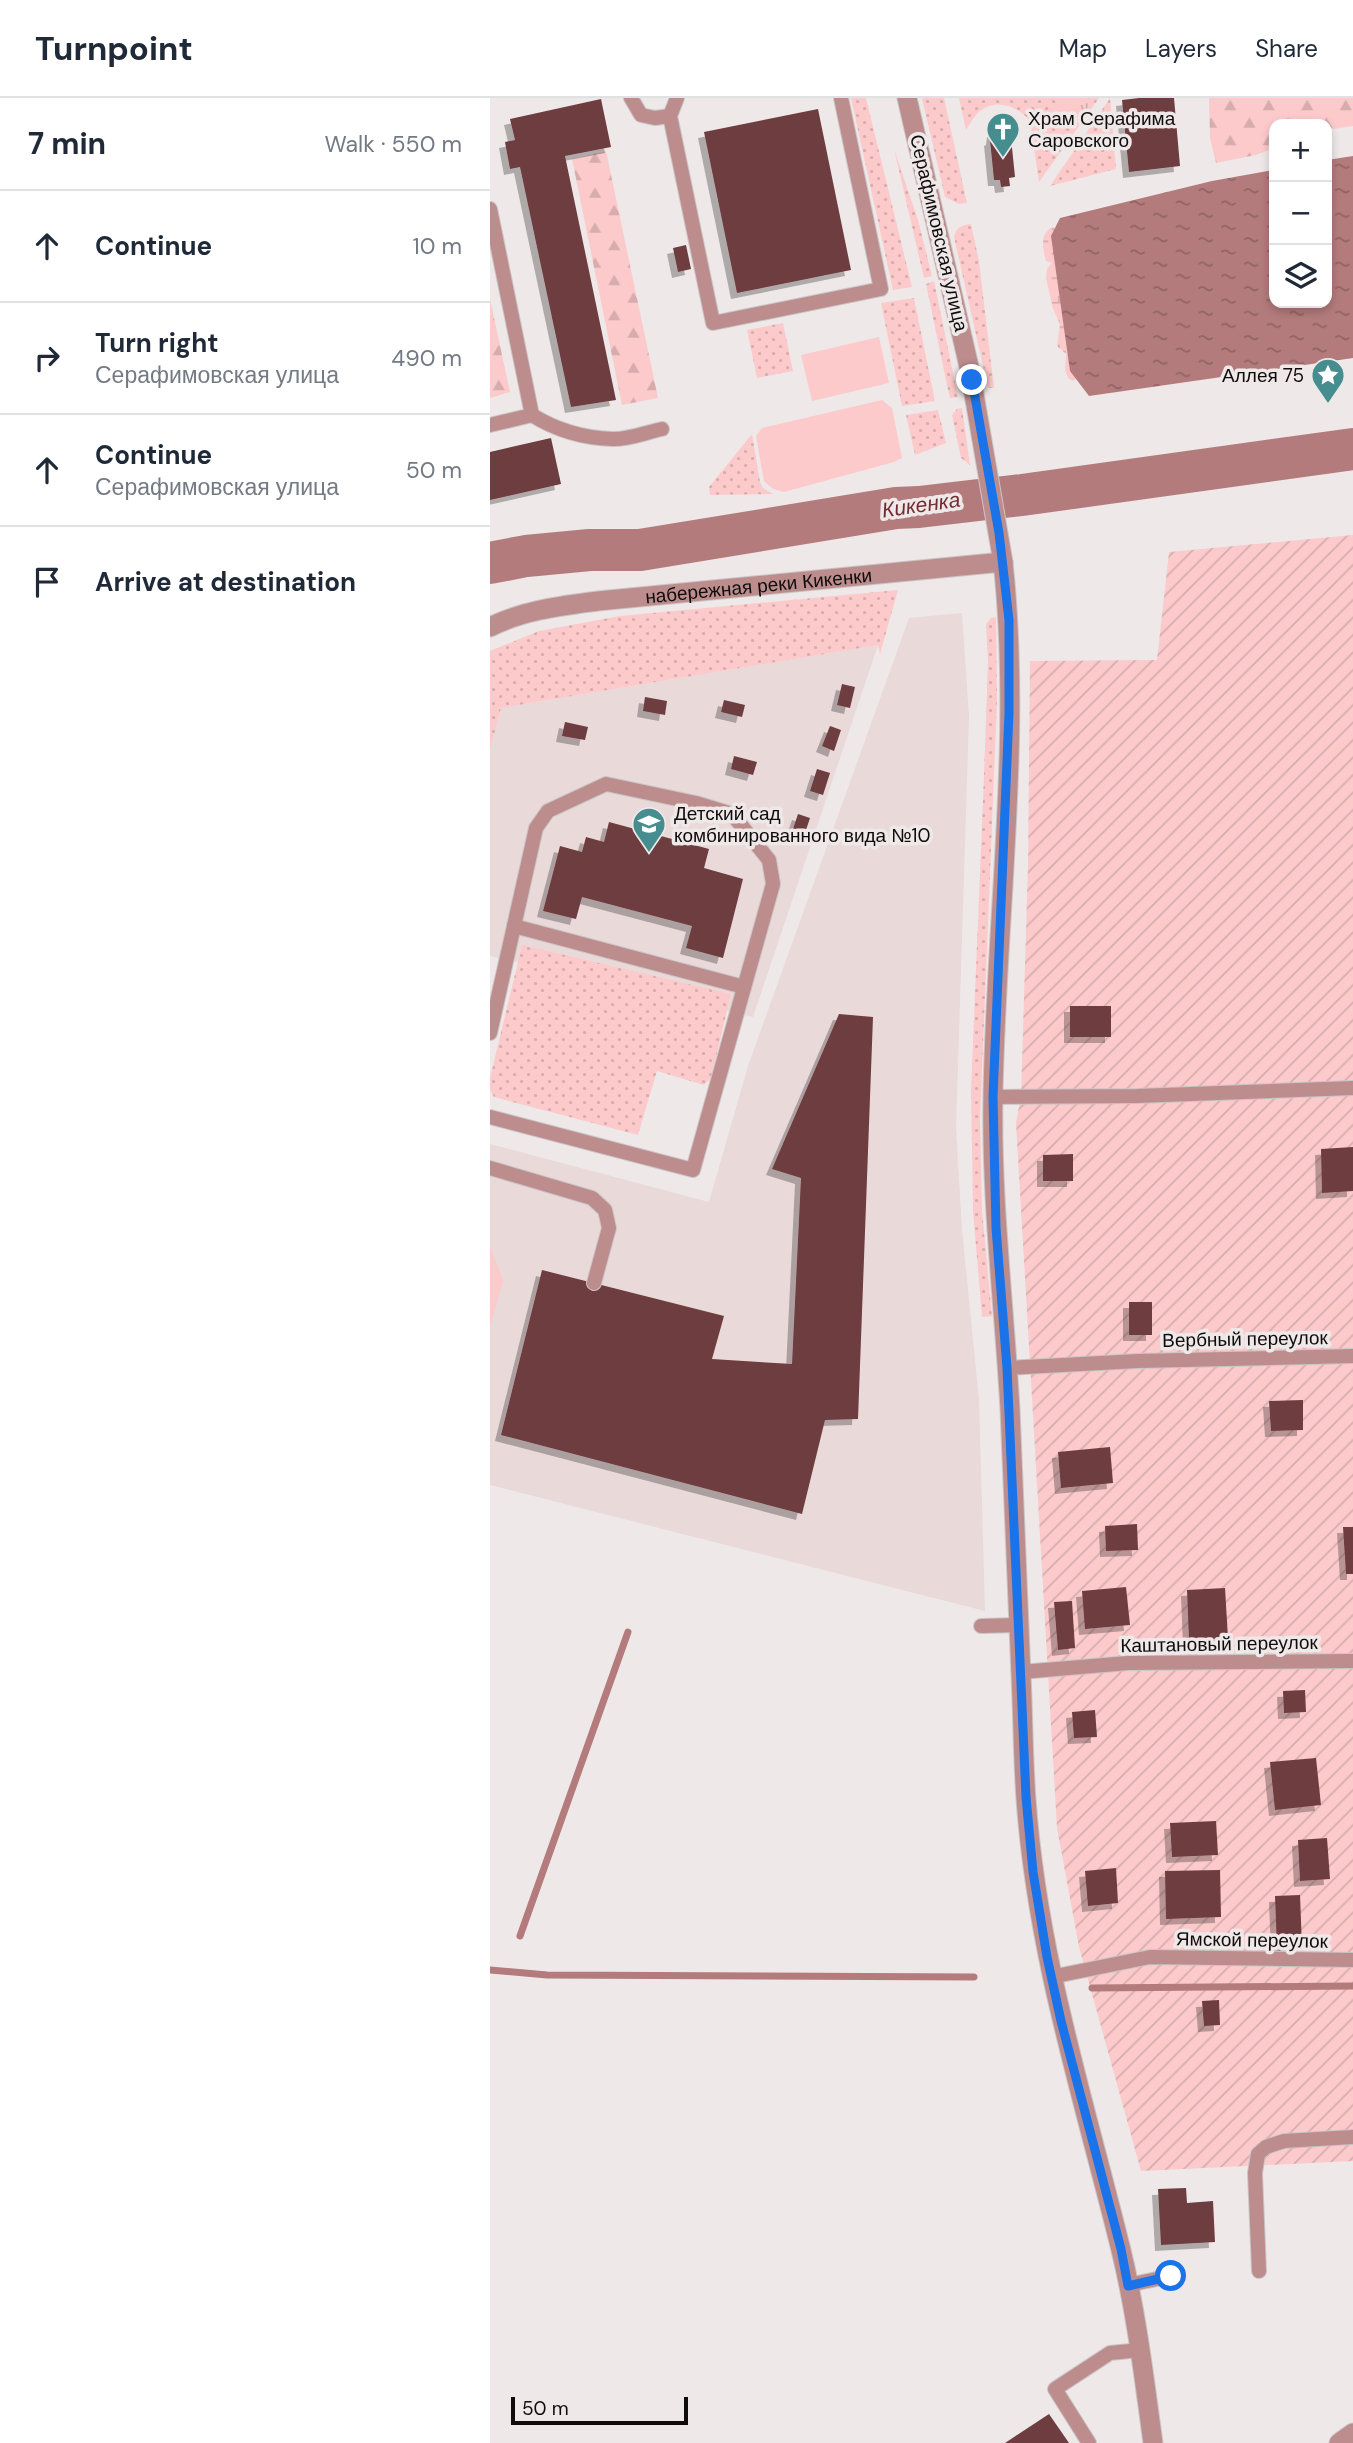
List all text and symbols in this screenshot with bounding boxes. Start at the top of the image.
text: Turnpoint [35,27,193,70]
text: Map [1059,33,1107,64]
text: Layers [1145,33,1217,64]
text: Share [1255,33,1318,64]
place label: Храм Серафима Саровского [1028,106,1176,153]
church icon: Храм Серафима Саровского [984,110,1022,159]
map controls [1269,119,1332,308]
button: + [1269,119,1332,182]
text: 7 min [28,124,106,163]
text: Walk · 550 m [324,129,462,159]
street label: Серафимовская улица [904,132,974,334]
button: − [1269,182,1332,245]
icon: ahead [28,227,66,265]
text: Continue [95,229,212,263]
text: 10 m [412,231,462,261]
button: layers [1269,245,1332,308]
text: Turn right [95,326,219,360]
icon: right [28,339,66,377]
text: 490 m [391,343,462,373]
place icon: Аллея 75 [1309,356,1347,405]
text: Серафимовская улица [95,360,339,390]
place label: Аллея 75 [1222,363,1304,388]
route end [956,364,987,395]
text: Continue [95,438,212,472]
icon: ahead [28,451,66,489]
text: 50 m [406,455,462,485]
text: Серафимовская улица [95,472,339,502]
water label: Кикенка [880,486,962,524]
street label: набережная реки Кикенки [644,562,873,609]
icon: arrive [28,563,66,601]
text: Arrive at destination [95,565,356,599]
place label: Детский сад комбинированного вида №10 [674,801,931,848]
school or university icon: Детский сад комбинированного вида №10 [630,805,668,854]
street label: Вербный переулок [1162,1325,1329,1353]
street label: Каштановый переулок [1120,1630,1319,1658]
street label: Ямской переулок [1176,1926,1329,1954]
route start [1155,2260,1186,2291]
scale bar [511,2394,688,2426]
text: 50 m [522,2396,569,2421]

